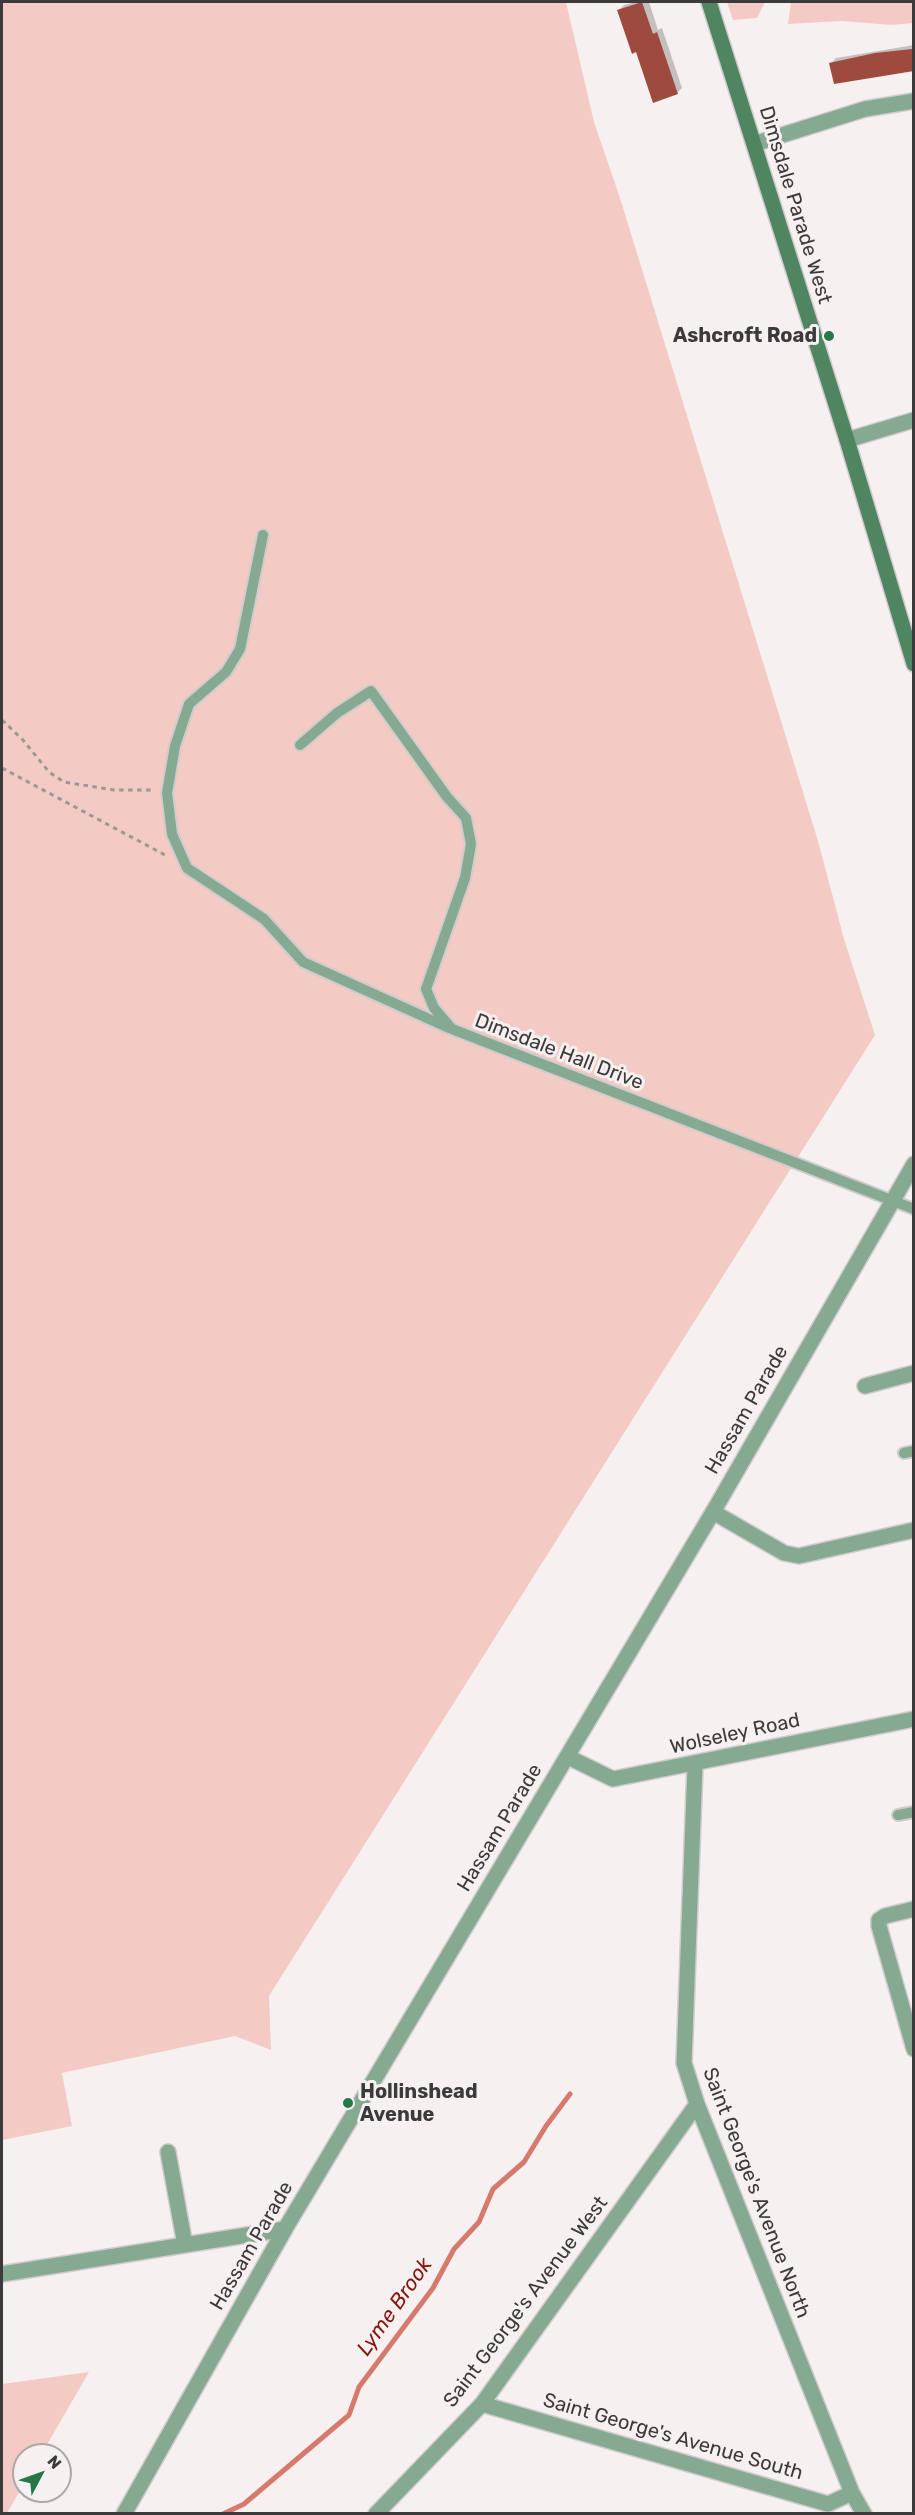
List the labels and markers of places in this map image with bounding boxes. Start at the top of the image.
place label: Ashcroft Road [673,324,817,348]
marker: Ashcroft Road [822,329,836,343]
place label: Hollinshead Avenue [360,2080,477,2127]
marker: Hollinshead Avenue [341,2096,355,2110]

